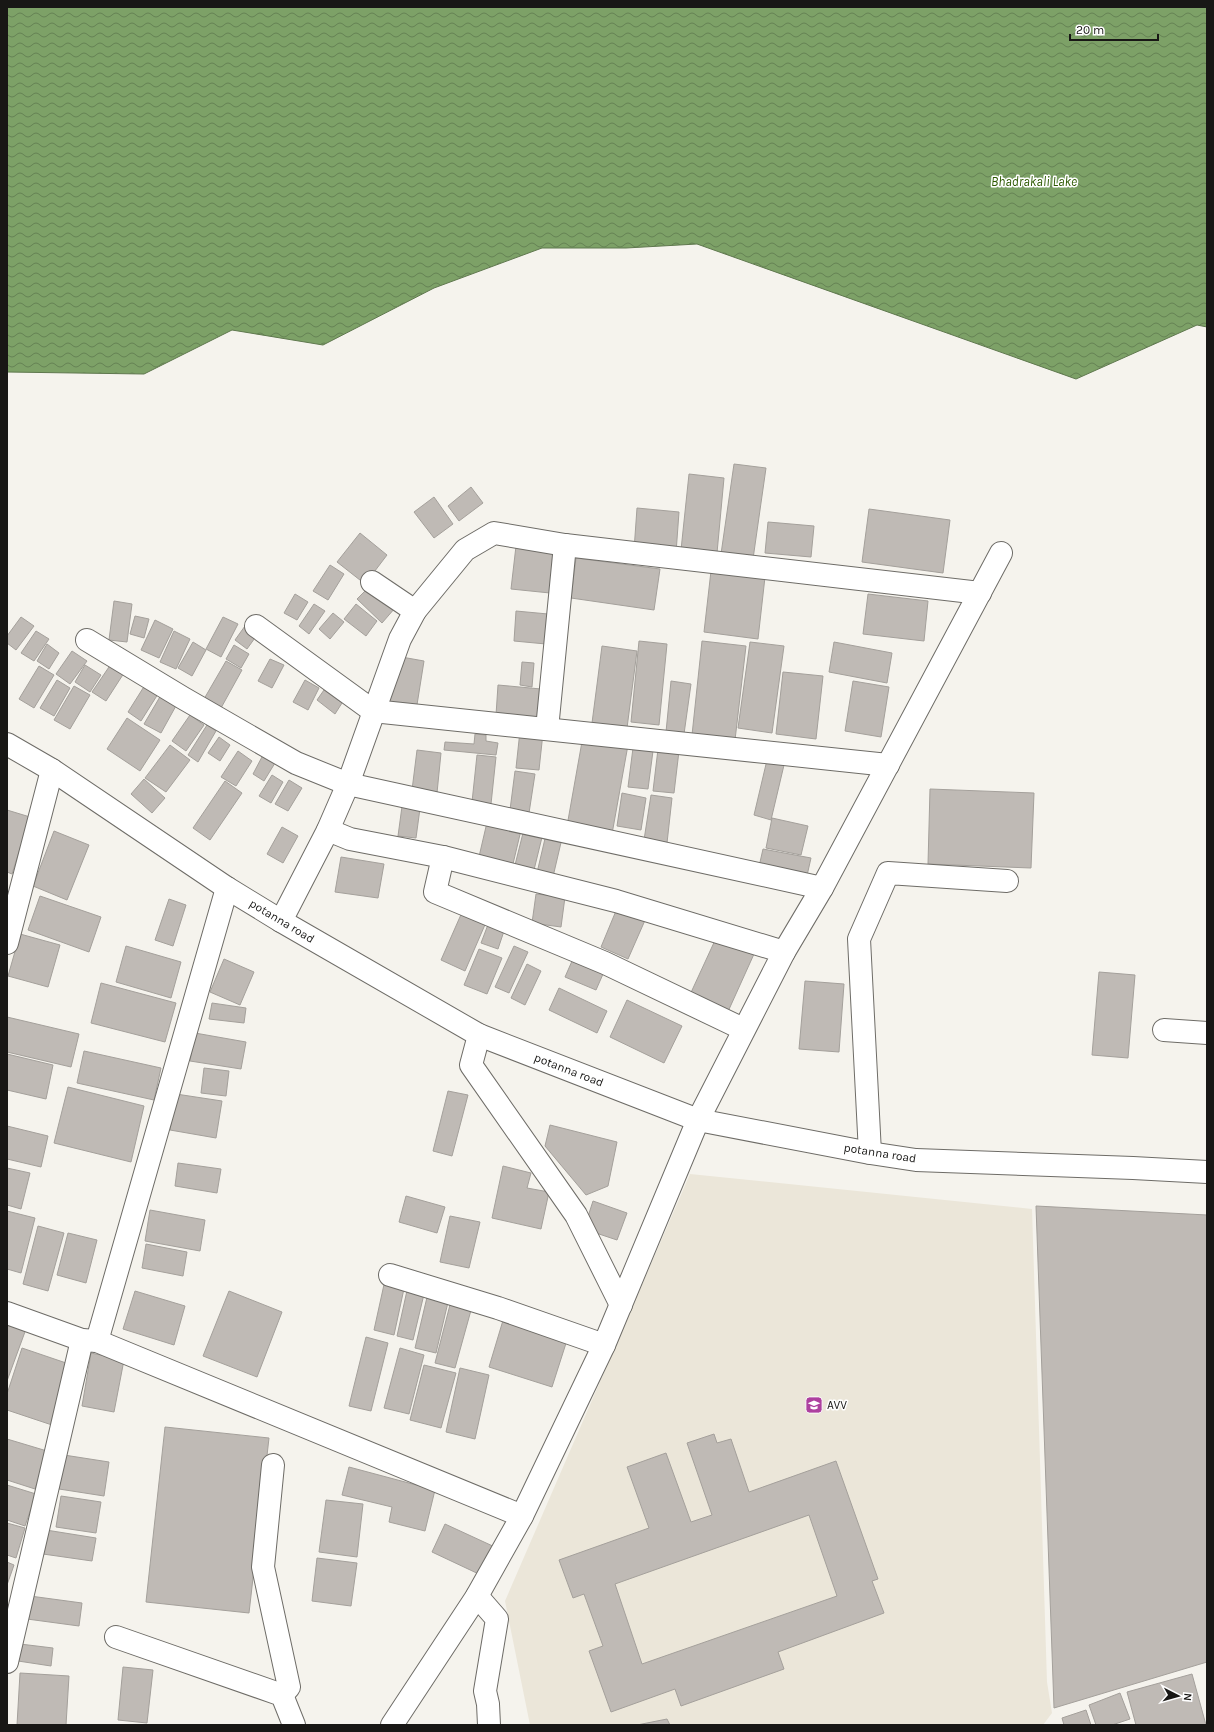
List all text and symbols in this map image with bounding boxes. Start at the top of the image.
scale bar [1070,16,1158,42]
text: 20 m [1076,23,1104,37]
water label: Bhadrakali Lake [991,174,1077,189]
street label: potanna road [247,896,317,946]
street label: potanna road [532,1050,606,1090]
street label: potanna road [843,1140,917,1166]
school or university icon: AVV [804,1395,824,1415]
place label: AVV [827,1398,847,1412]
north arrow [1158,1676,1198,1716]
text: N [1181,1692,1194,1702]

